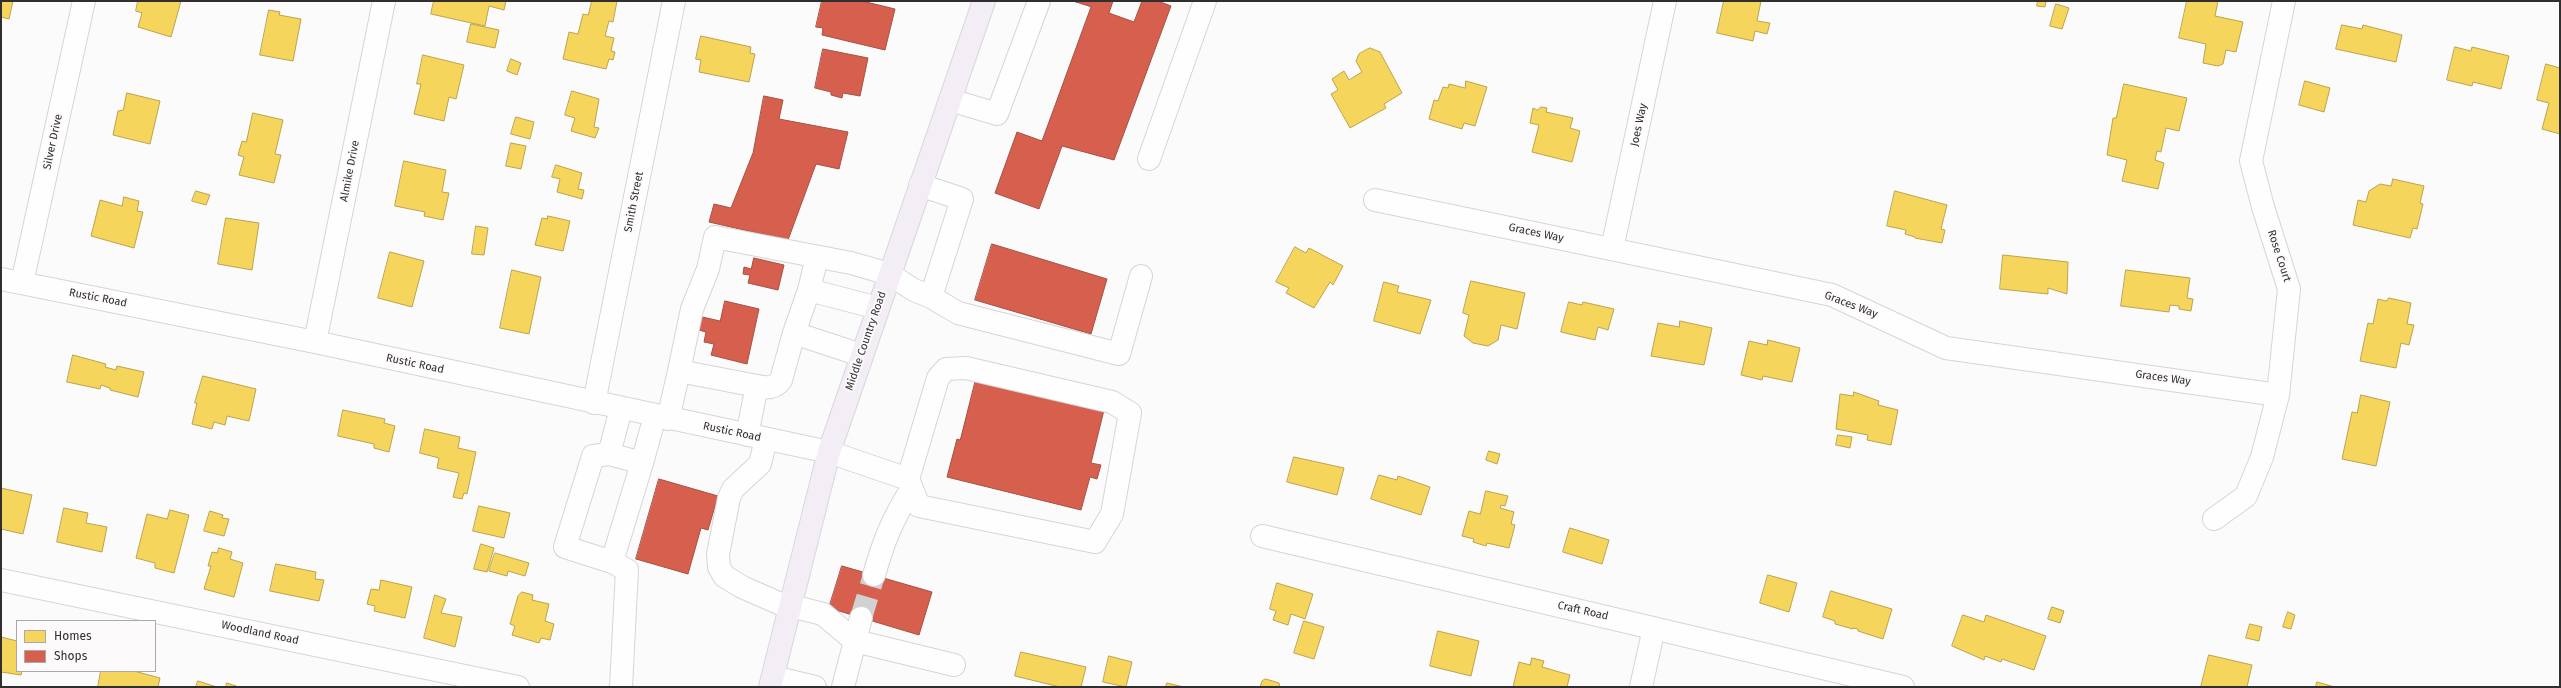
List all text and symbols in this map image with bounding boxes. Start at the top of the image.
street label: Joes Way [1628,102,1650,148]
street label: Silver Drive [41,113,65,171]
street label: Almike Drive [338,139,362,203]
street label: Smith Street [622,170,646,234]
street label: Graces Way [1507,221,1565,245]
street label: Rose Court [2264,228,2294,284]
street label: Rustic Road [68,286,128,310]
street label: Graces Way [1823,289,1879,321]
street label: Middle Country Road [843,290,889,392]
street label: Rustic Road [385,351,445,377]
street label: Graces Way [2134,368,2192,388]
street label: Rustic Road [702,419,762,445]
street label: Craft Road [1556,599,1610,623]
street label: Woodland Road [220,618,300,648]
legend [16,620,156,672]
text: Homes [54,629,92,643]
text: Shops [54,649,87,663]

